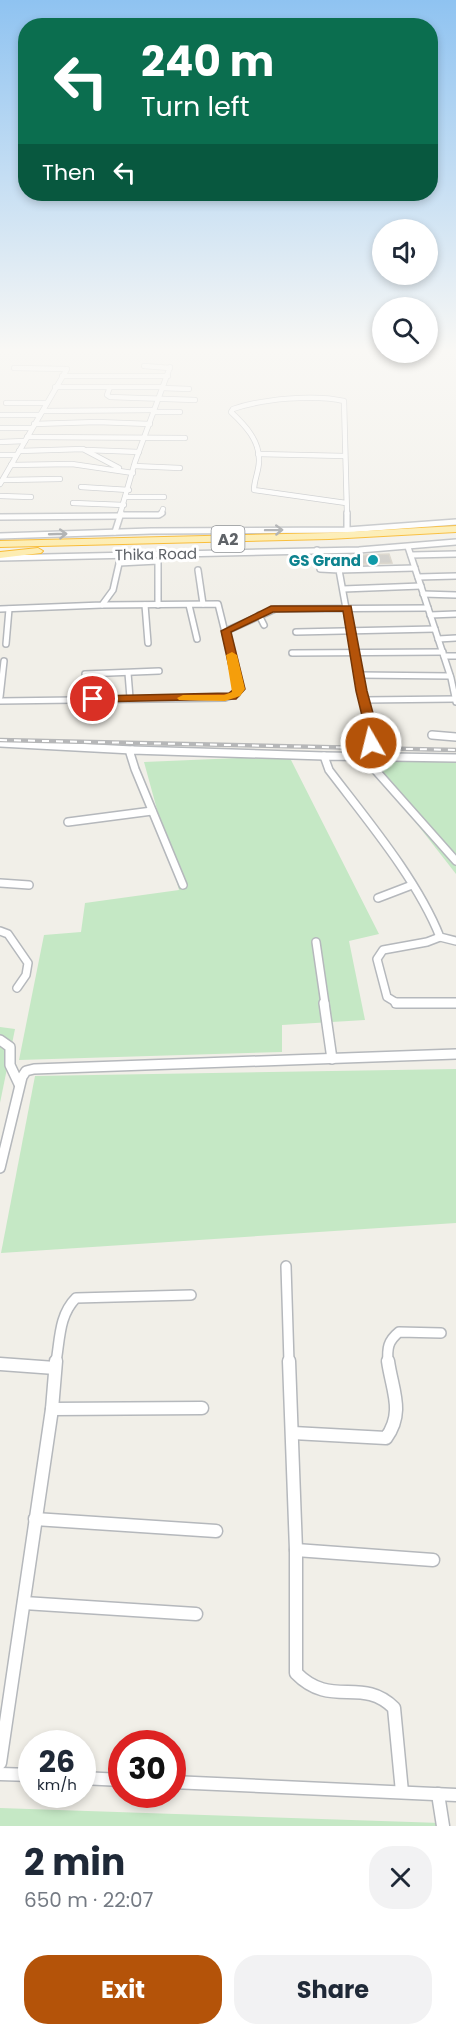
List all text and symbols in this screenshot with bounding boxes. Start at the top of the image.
text: 240 m [141,32,274,91]
icon: left [42,42,120,120]
text: Turn left [141,88,250,125]
icon: left [108,156,141,189]
text: Then [42,157,96,188]
map controls [372,219,438,363]
button: sound [372,219,438,285]
button: search [372,297,438,363]
one-way arrow [264,525,284,536]
road number: A2 [212,526,244,552]
one-way arrow [48,528,68,540]
street label: Thika Road [115,543,197,565]
place label: GS Grand [289,550,361,571]
marker: GS Grand [366,553,380,567]
pin [67,673,118,724]
icon: arrive [76,682,109,715]
position arrow [339,711,403,775]
speed limit sign: 30 [108,1730,186,1808]
text: 26 [39,1740,75,1783]
text: km/h [37,1774,77,1795]
text: 2 min [24,1837,125,1888]
button: close [369,1846,432,1909]
text: 650 m · 22:07 [24,1886,153,1914]
button: Exit [24,1955,222,2024]
button: Share [234,1955,432,2024]

